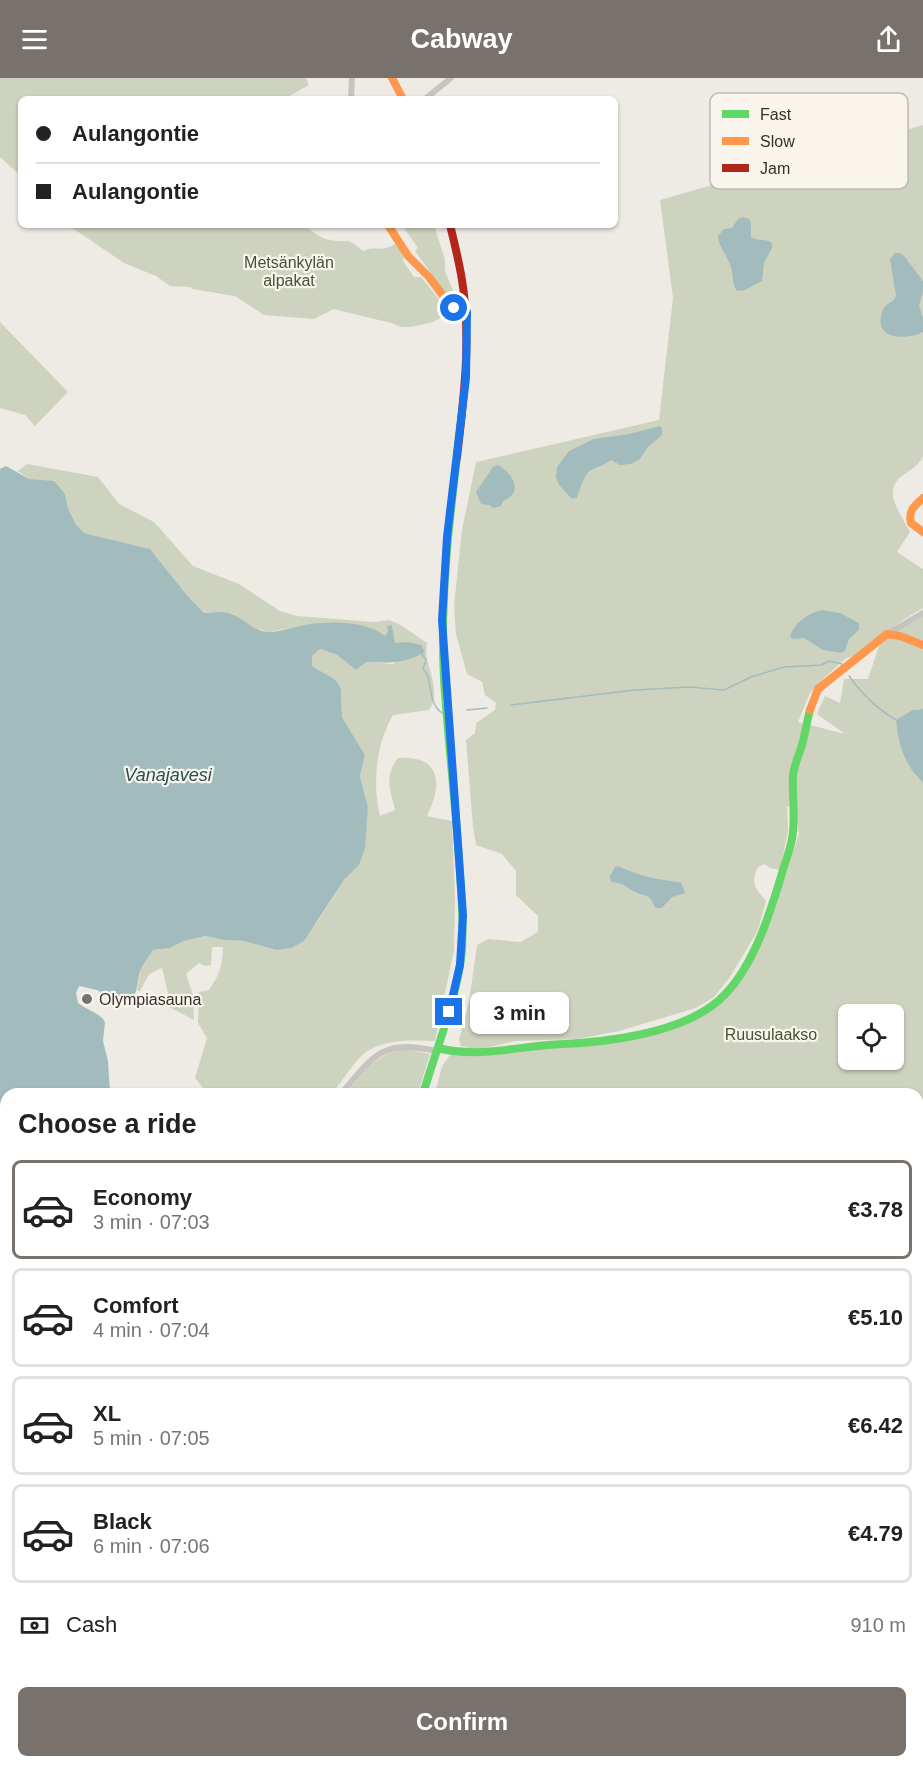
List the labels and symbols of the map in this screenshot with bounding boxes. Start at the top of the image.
legend [710,93,908,189]
text: Fast [760,106,792,123]
text: Slow [760,133,795,150]
text: Jam [760,160,790,177]
park label: Metsänkylän alpakat [244,254,334,289]
route start [440,294,467,321]
water label: Vanajavesi [124,765,213,785]
place label: Olympiasauna [99,991,201,1008]
callout: 3 min [470,991,569,1033]
marker: Olympiasauna [80,992,94,1006]
route end [435,998,462,1025]
park label: Ruusulaakso [725,1026,817,1043]

